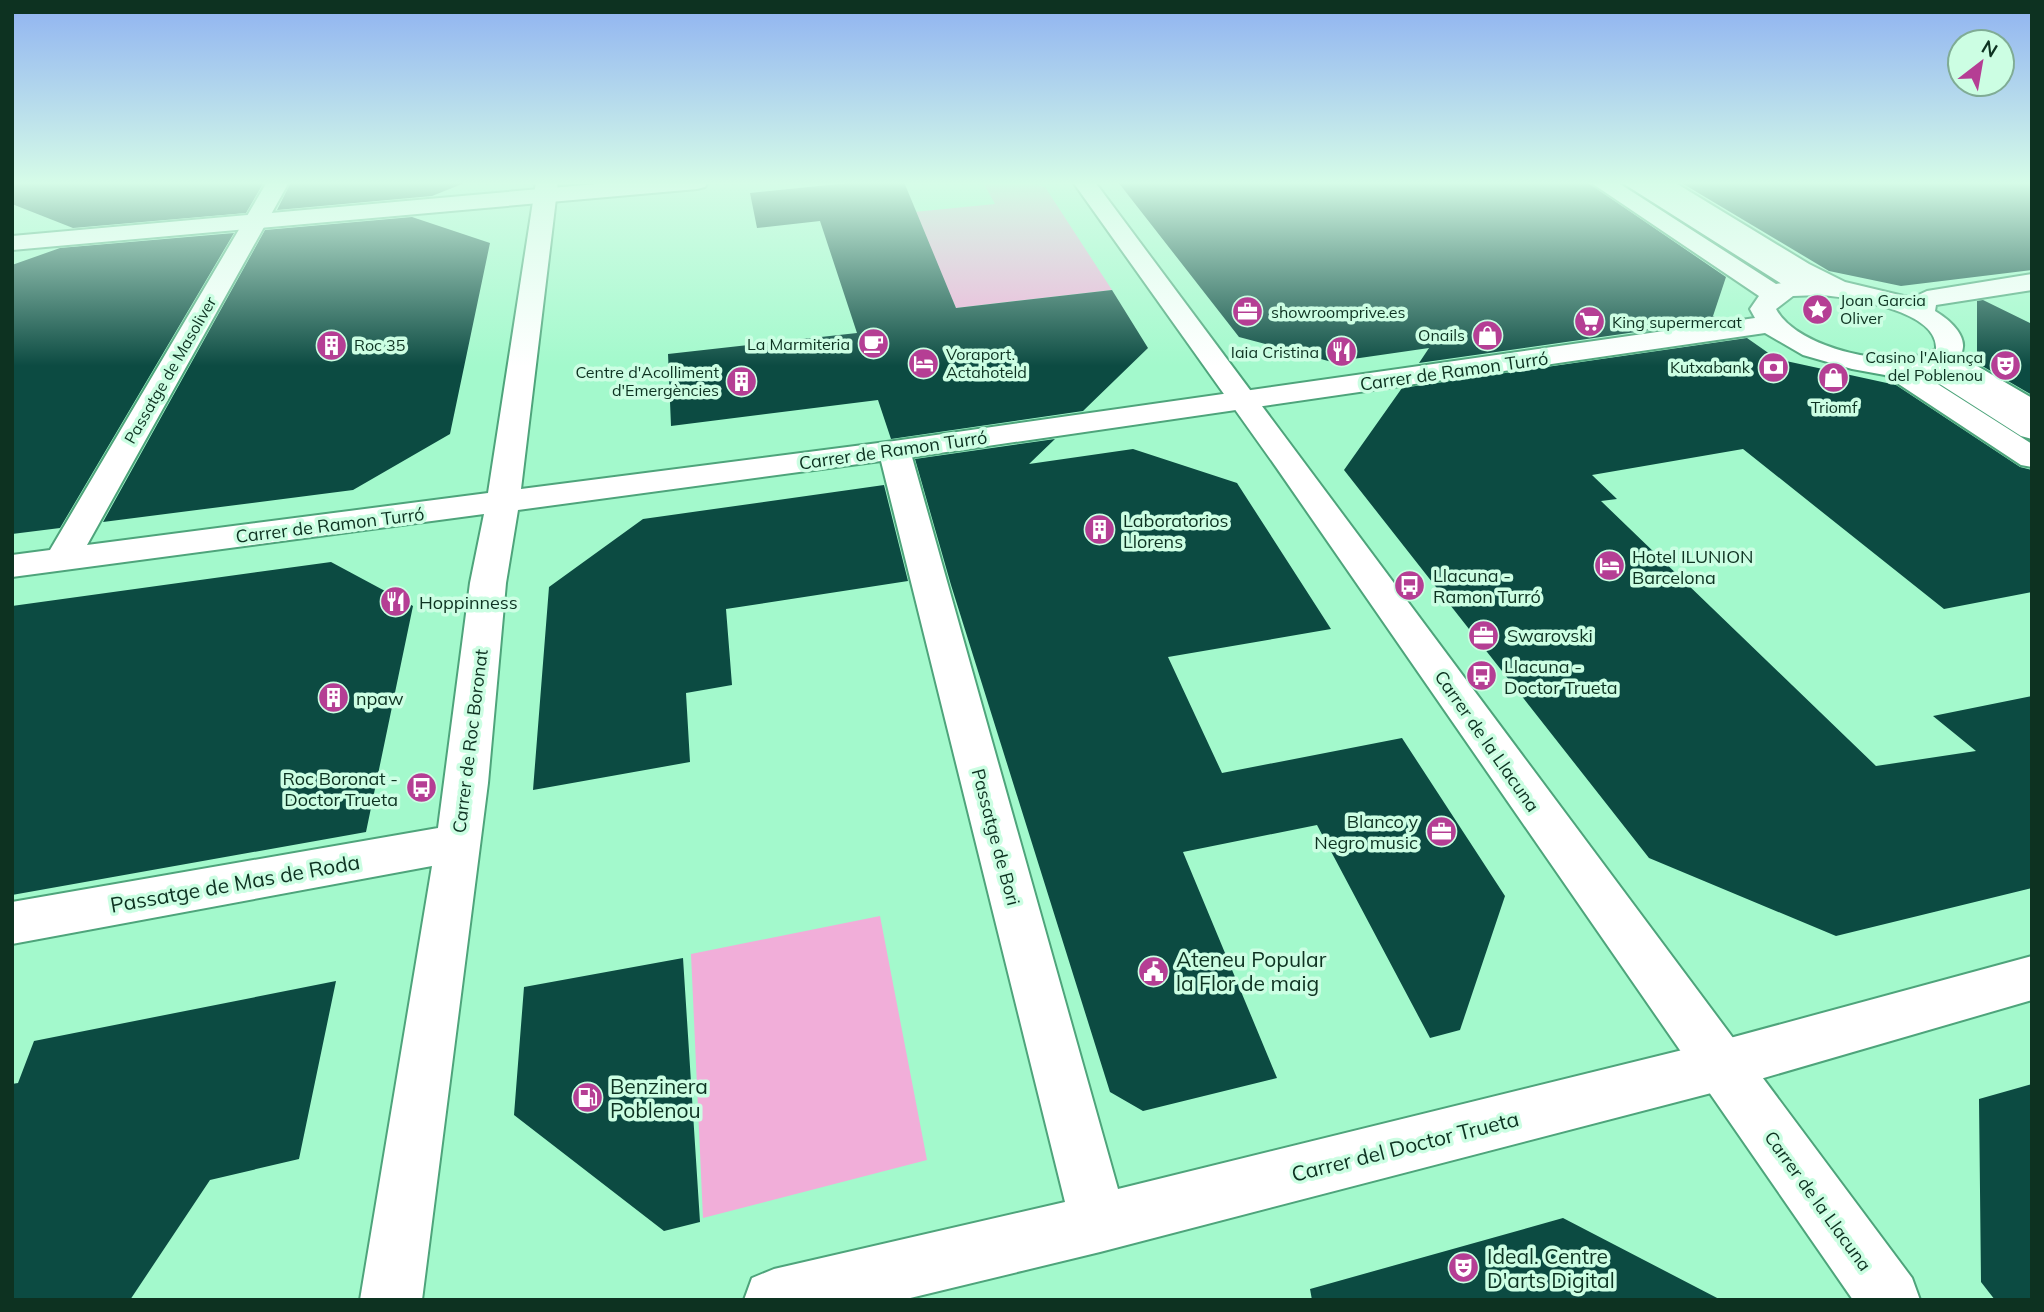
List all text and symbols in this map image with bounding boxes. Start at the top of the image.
north arrow [1946,28,2016,98]
text: N [1977,34,2002,62]
place label: Joan Garcia Oliver [1840,290,1926,328]
place icon: Joan Garcia Oliver [1800,292,1834,326]
street label: Passatge de Masoliver [120,293,220,447]
office icon: showroomprive.es [1231,295,1265,329]
place label: showroomprive.es [1271,302,1406,322]
supermarket icon: King supermercat [1572,305,1606,339]
place label: King supermercat [1612,312,1742,332]
shop icon: Onails [1471,318,1505,352]
place label: Onails [1418,325,1465,345]
cafe icon: La Marmiteria [856,327,890,361]
building icon: Roc 35 [314,328,348,362]
place label: La Marmiteria [747,334,850,354]
place label: Roc 35 [354,335,405,355]
restaurant icon: Iaia Cristina [1325,335,1359,369]
place label: Iaia Cristina [1231,342,1319,362]
place label: Voraport. Actahoteld [946,344,1027,382]
hotel icon: Voraport. Actahoteld [906,346,940,380]
street label: Carrer de Ramon Turró [1358,346,1550,396]
place label: Casino l'Aliança del Poblenou [1865,347,1983,385]
theatre icon: Casino l'Aliança del Poblenou [1989,349,2023,383]
bank icon: Kutxabank [1756,350,1790,384]
place label: Kutxabank [1670,357,1751,377]
shop icon: Triomf [1817,361,1851,395]
place label: Centre d'Acolliment d'Emergències [575,362,719,400]
building icon: Centre d'Acolliment d'Emergències [725,364,759,398]
place label: Triomf [1811,397,1858,417]
street label: Carrer de Ramon Turró [797,425,989,475]
street label: Carrer de Ramon Turró [234,502,426,548]
place label: Laboratorios Llorens [1123,509,1229,553]
building icon: Laboratorios Llorens [1083,513,1117,547]
place label: Hotel ILUNION Barcelona [1632,545,1754,589]
hotel icon: Hotel ILUNION Barcelona [1592,549,1626,583]
place label: Llacuna - Ramon Turró [1433,564,1541,608]
bus stop icon: Llacuna - Ramon Turró [1393,568,1427,602]
restaurant icon: Hoppinness [379,585,413,619]
place label: Hoppinness [419,591,518,614]
office icon: Swarovski [1467,618,1501,652]
place label: Swarovski [1507,624,1593,647]
street label: Carrer de Roc Boronat [447,648,493,834]
place label: Llacuna - Doctor Trueta [1504,655,1618,699]
bus stop icon: Llacuna - Doctor Trueta [1464,659,1498,693]
street label: Carrer de la Llacuna [1430,666,1544,816]
building icon: npaw [316,681,350,715]
place label: npaw [356,687,404,710]
street label: Passatge de Bori [967,766,1025,908]
place label: Roc Boronat - Doctor Trueta [283,767,398,811]
bus stop icon: Roc Boronat - Doctor Trueta [404,771,438,805]
place label: Blanco y Negro music [1314,810,1418,854]
office icon: Blanco y Negro music [1424,814,1458,848]
street label: Passatge de Mas de Roda [108,848,362,918]
place label: Ateneu Popular la Flor de maig [1176,946,1327,996]
public building icon: Ateneu Popular la Flor de maig [1136,954,1170,988]
place label: Benzinera Poblenou [610,1073,708,1123]
fuel station icon: Benzinera Poblenou [570,1081,604,1115]
street label: Carrer del Doctor Trueta [1289,1105,1521,1187]
street label: Carrer de la Llacuna [1759,1127,1877,1275]
place label: Ideal. Centre D'arts Digital [1487,1243,1615,1293]
theatre icon: Ideal. Centre D'arts Digital [1447,1251,1481,1285]

